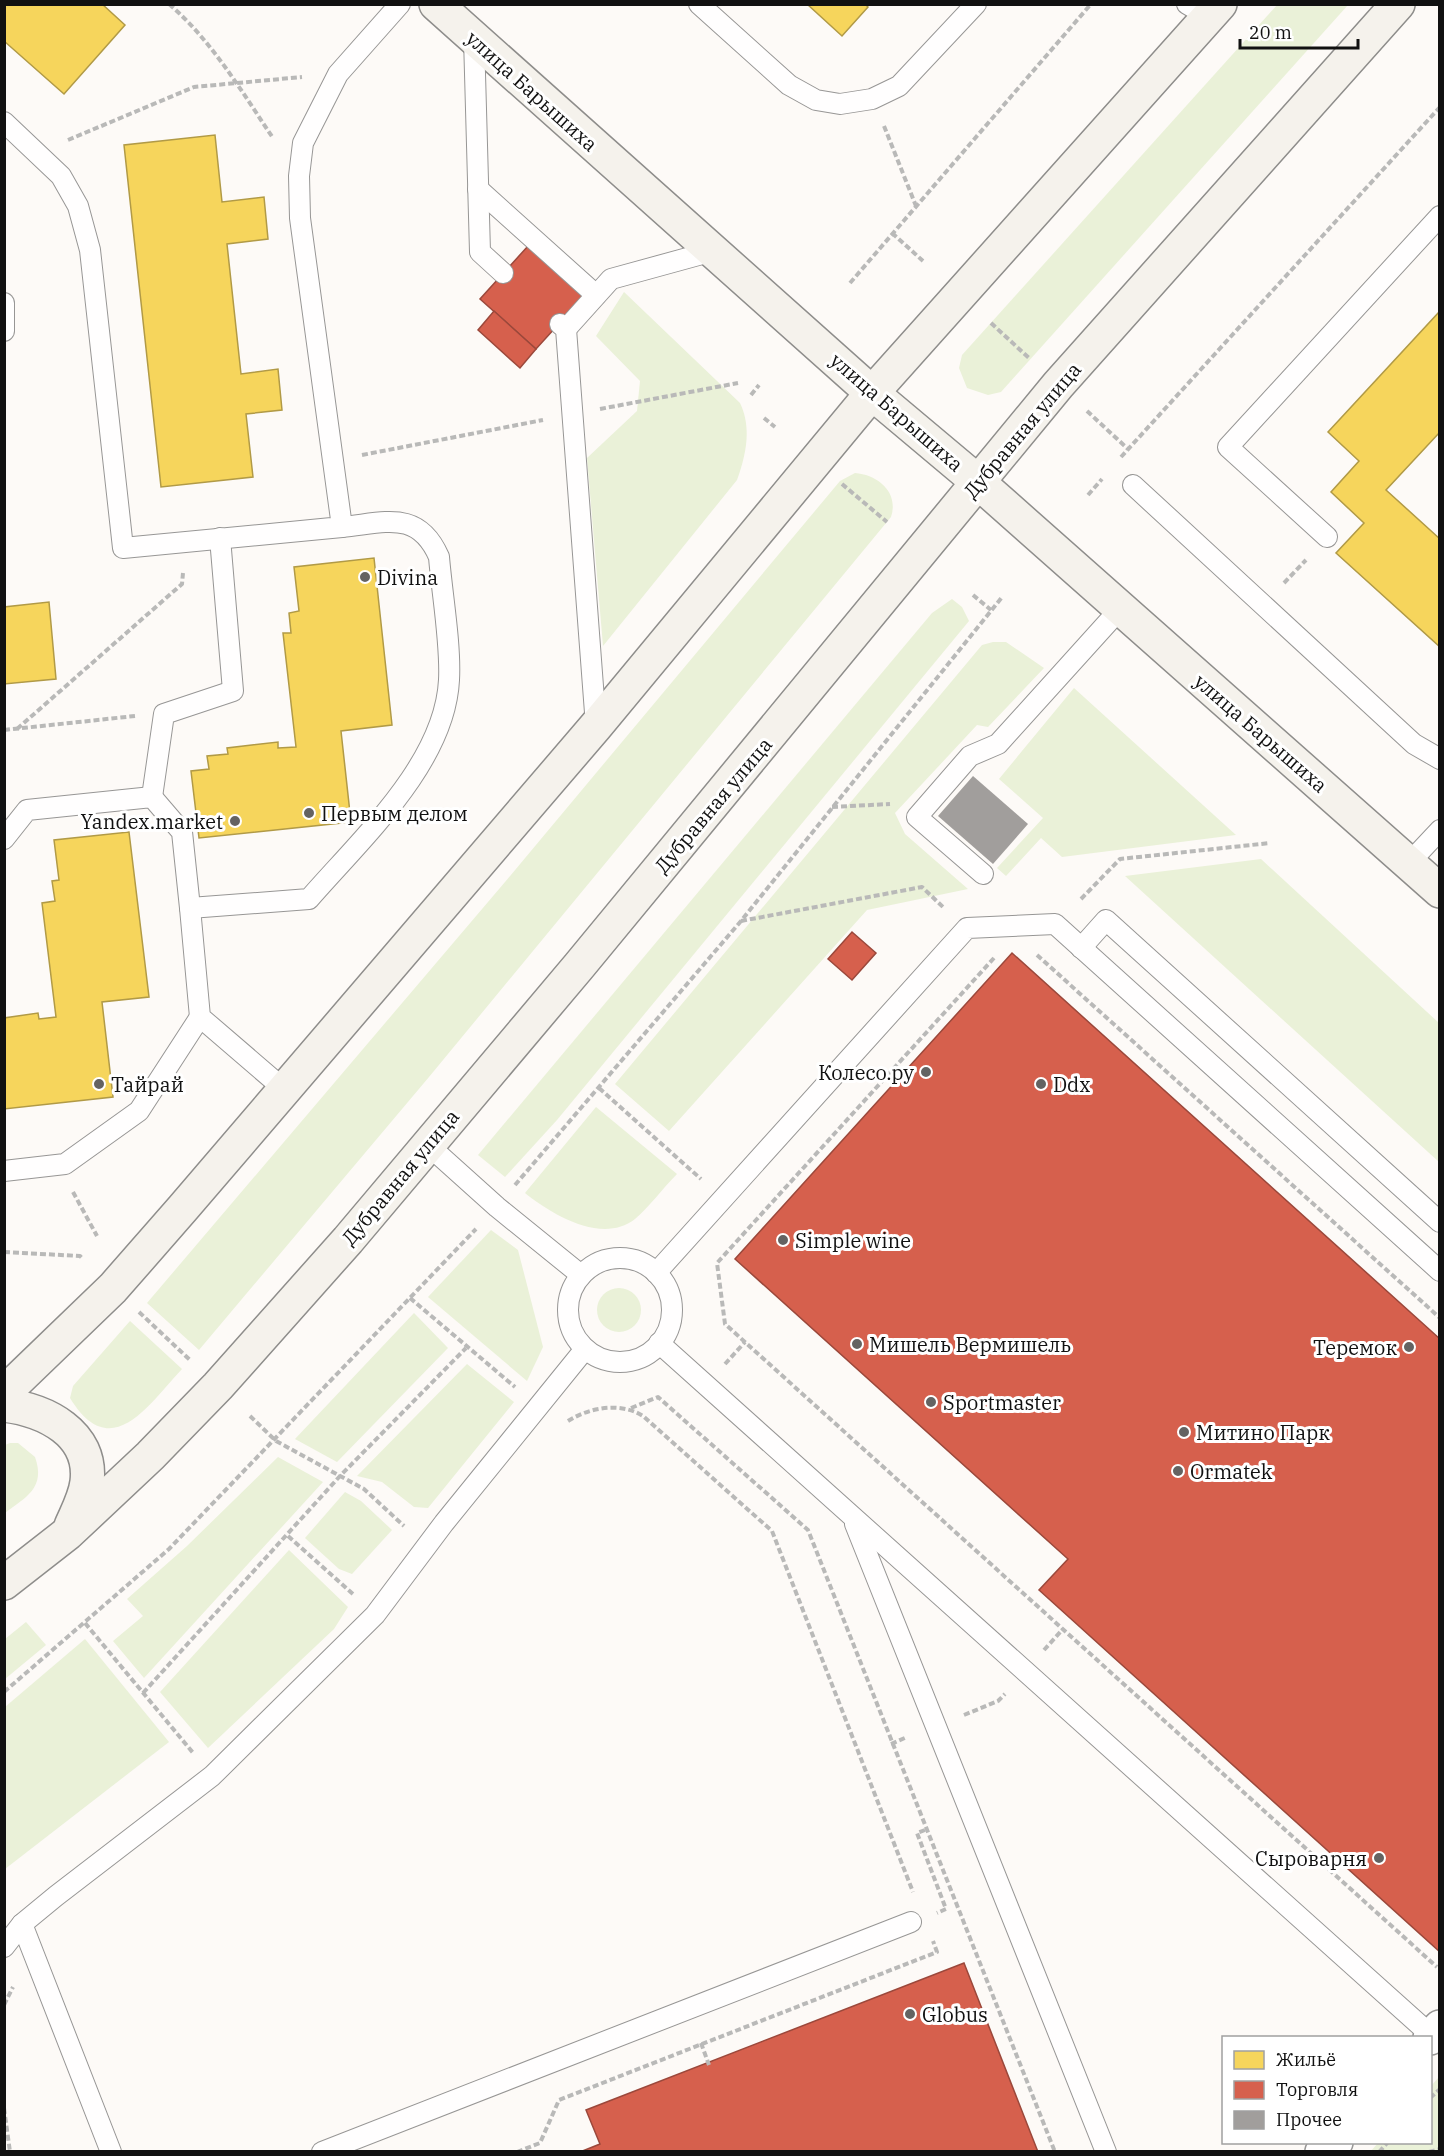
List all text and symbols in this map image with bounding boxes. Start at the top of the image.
scale bar [1240,12,1358,50]
text: 20 m [1249,21,1292,44]
street label: улица Барышиха [460,25,604,157]
street label: улица Барышиха [825,347,969,477]
street label: Дубравная улица [957,356,1087,504]
place label: Divina [377,564,438,591]
marker: Divina [358,570,372,584]
street label: улица Барышиха [1189,668,1333,798]
street label: Дубравная улица [648,731,778,879]
place label: Первым делом [321,800,468,827]
marker: Первым делом [302,806,316,820]
place label: Yandex.market [81,808,223,835]
marker: Yandex.market [228,814,242,828]
place label: Колесо.ру [818,1059,914,1086]
marker: Колесо.ру [919,1065,933,1079]
place label: Тайрай [111,1071,184,1098]
place label: Ddx [1053,1071,1091,1098]
marker: Тайрай [92,1077,106,1091]
marker: Ddx [1034,1077,1048,1091]
street label: Дубравная улица [335,1103,465,1251]
place label: Simple wine [795,1227,911,1254]
marker: Simple wine [776,1233,790,1247]
place label: Мишель Вермишель [869,1331,1071,1358]
place label: Теремок [1313,1334,1397,1361]
marker: Мишель Вермишель [850,1337,864,1351]
marker: Теремок [1402,1340,1416,1354]
place label: Sportmaster [943,1389,1061,1416]
marker: Sportmaster [924,1395,938,1409]
place label: Митино Парк [1196,1419,1330,1446]
marker: Митино Парк [1177,1425,1191,1439]
place label: Ormatek [1190,1458,1273,1485]
marker: Ormatek [1171,1464,1185,1478]
place label: Сыроварня [1255,1845,1367,1872]
marker: Сыроварня [1372,1851,1386,1865]
place label: Globus [922,2001,988,2028]
marker: Globus [903,2007,917,2021]
legend [1222,2036,1432,2144]
text: Жильё [1276,2048,1336,2071]
text: Торговля [1276,2078,1358,2101]
text: Прочее [1276,2108,1342,2131]

